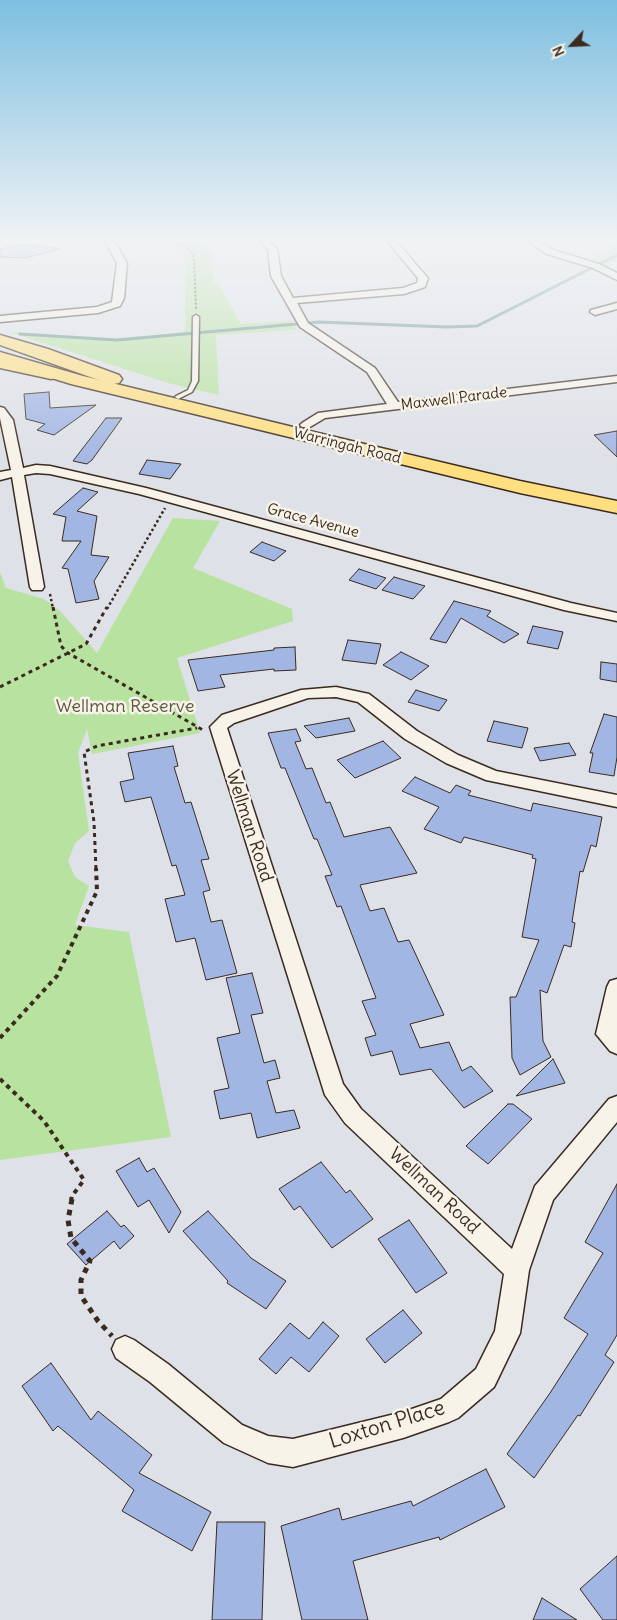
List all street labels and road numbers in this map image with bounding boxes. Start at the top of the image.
street label: Maxwell Parade [400,384,508,414]
street label: Warringah Road [291,424,403,468]
street label: Grace Avenue [265,500,361,542]
street label: Wellman Road [221,767,277,885]
street label: Wellman Road [384,1143,484,1239]
street label: Loxton Place [326,1395,448,1455]

